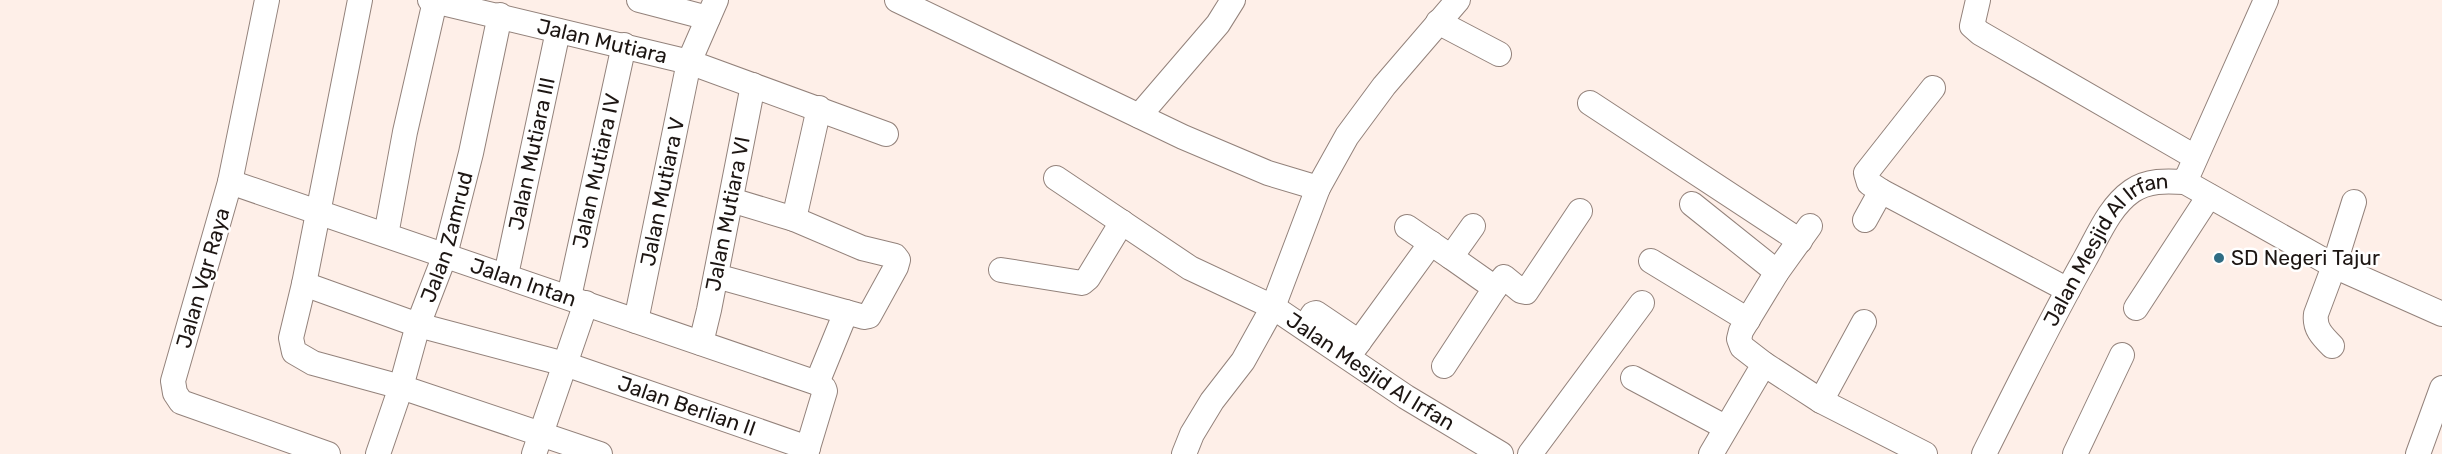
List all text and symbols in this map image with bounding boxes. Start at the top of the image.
street label: Jalan Mutiara [535,13,670,68]
street label: Jalan Mutiara III [503,75,560,232]
street label: Jalan Mutiara IV [567,91,625,251]
street label: Jalan Mutiara V [635,115,689,268]
street label: Jalan Mutiara VI [700,134,755,293]
street label: Jalan Mesjid Al Irfan [2038,168,2169,330]
street label: Jalan Zamrud [415,169,478,306]
street label: Jalan Vgr Raya [171,205,234,351]
place label: SD Negeri Tajur [2231,245,2380,270]
marker: SD Negeri Tajur [2212,251,2226,265]
street label: Jalan Intan [467,252,580,312]
street label: Jalan Mesjid Al Irfan [1282,307,1459,435]
street label: Jalan Berlian II [615,370,759,441]

